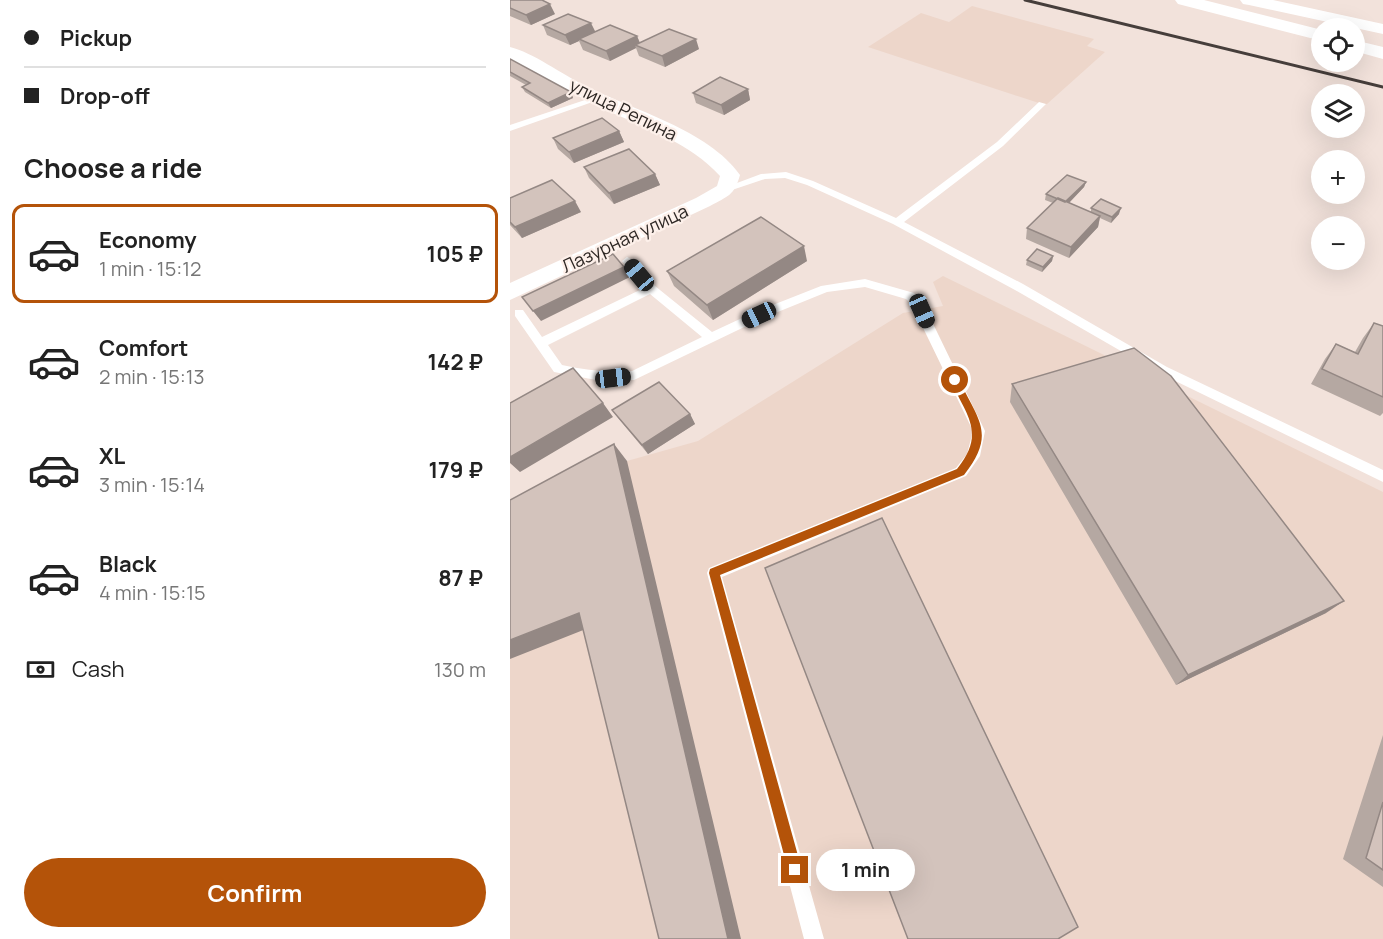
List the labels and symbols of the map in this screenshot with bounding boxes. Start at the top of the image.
street label: улица Репина [566,73,681,146]
street label: Лазурная улица [557,198,692,278]
car [621,255,657,295]
car [906,291,938,331]
car [739,299,779,331]
route start [941,366,968,393]
car [594,367,632,389]
callout: 1 min [816,849,915,891]
route end [781,856,808,883]

